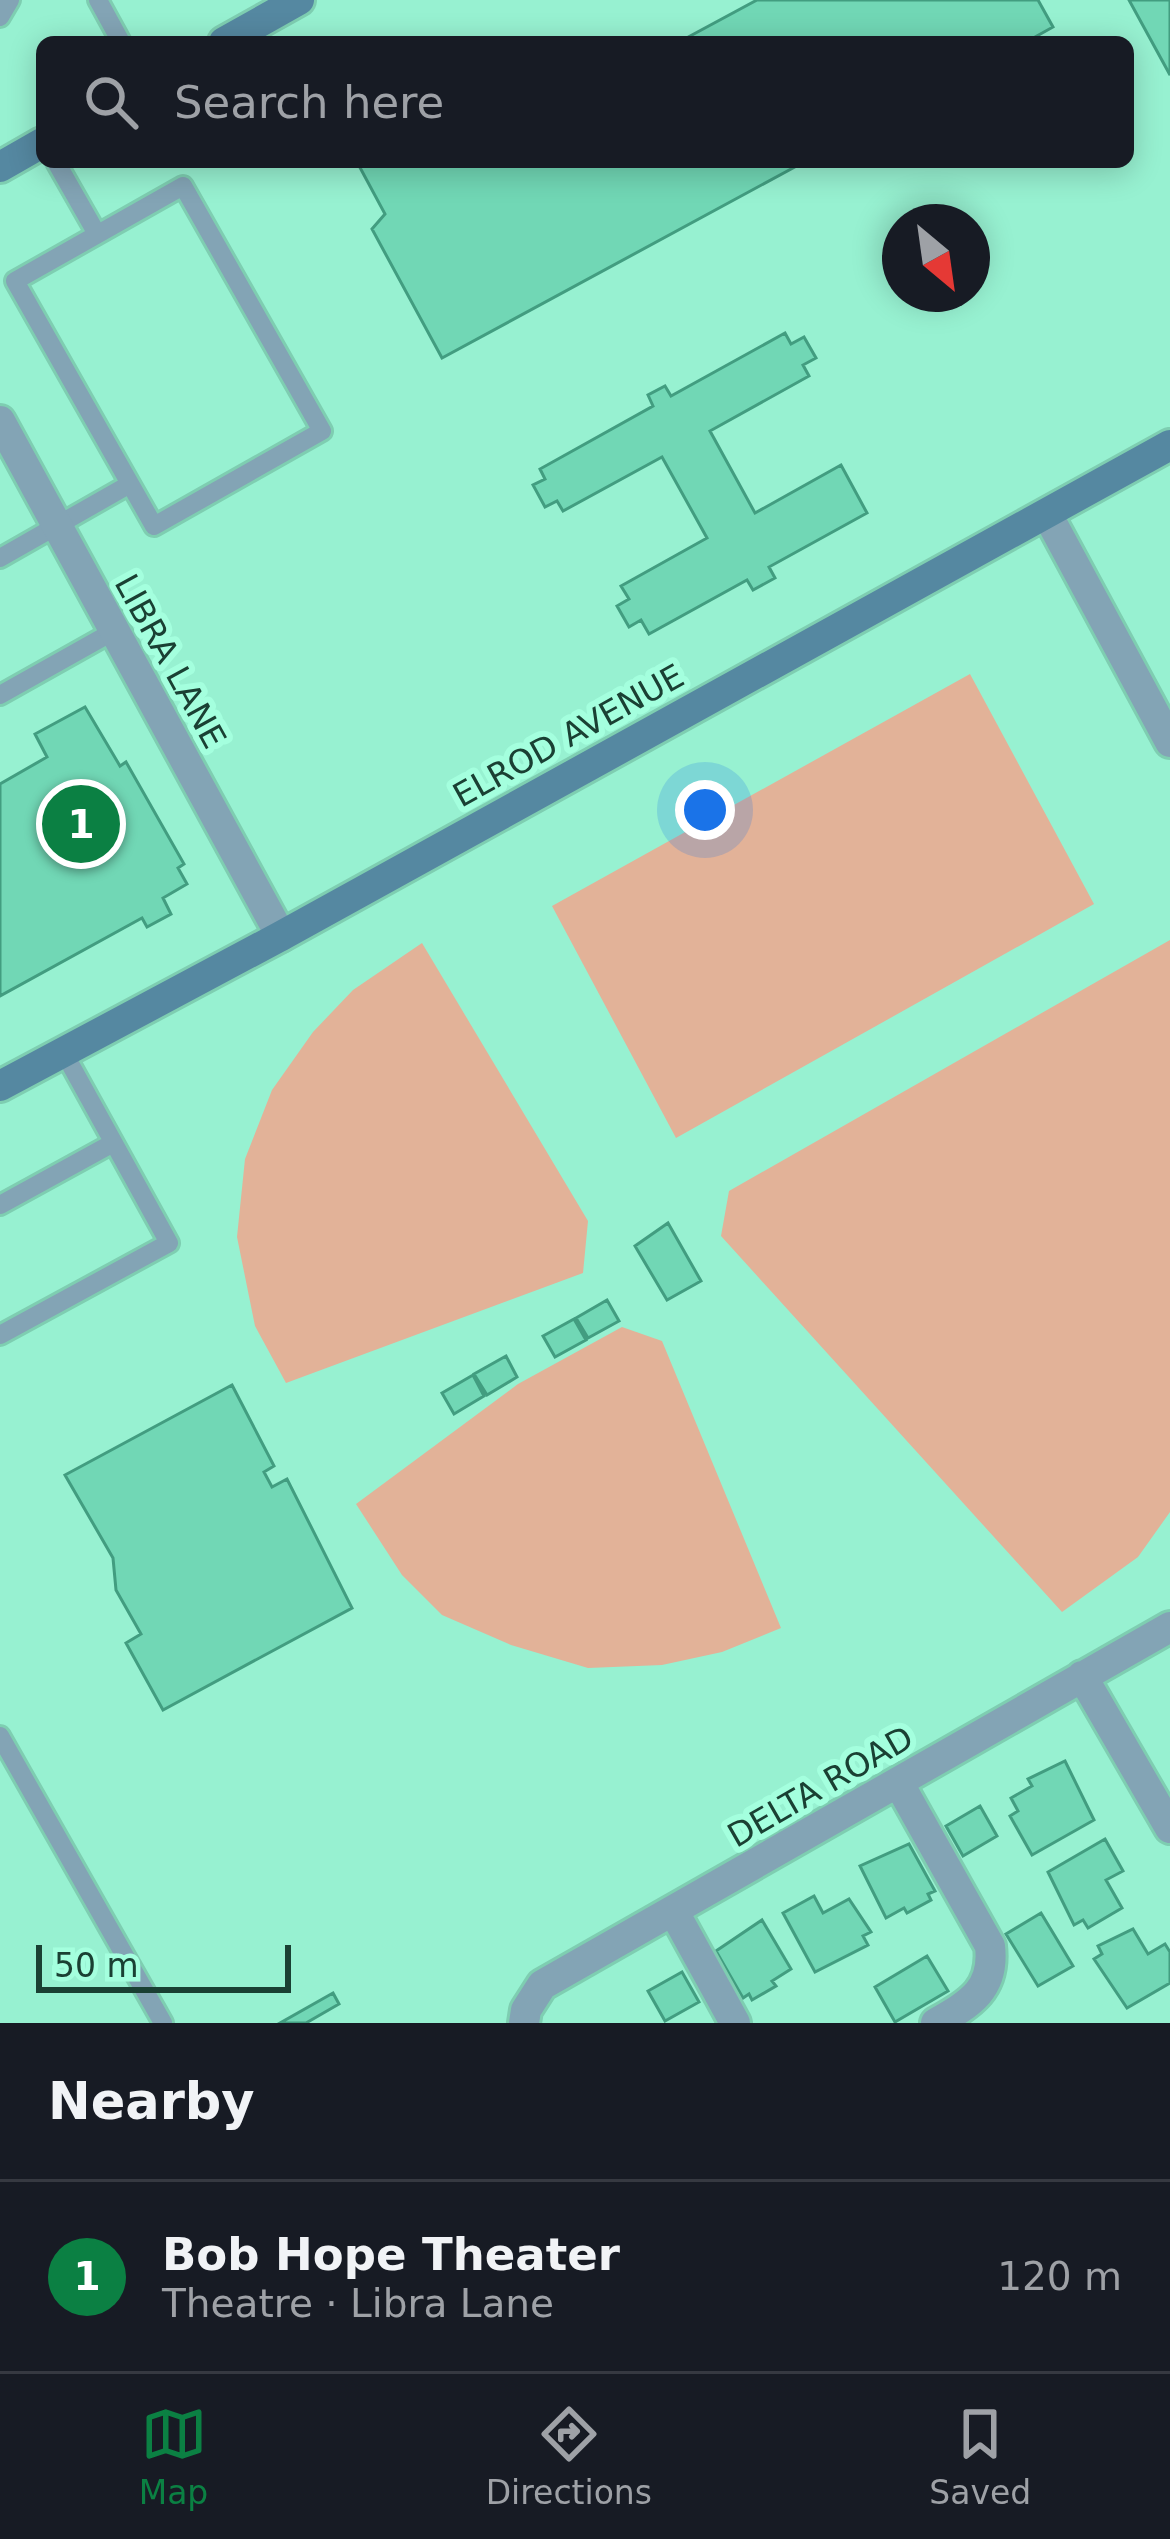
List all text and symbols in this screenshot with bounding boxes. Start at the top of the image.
search box [36,36,1134,168]
icon: search [78,69,144,135]
text: Search here [174,76,444,129]
north arrow [882,204,990,312]
street label: LIBRA LANE [107,568,234,755]
street label: ELROD AVENUE [446,656,690,815]
pin: 1 [42,779,120,869]
your location [675,780,735,840]
street label: DELTA ROAD [721,1718,920,1855]
scale bar [36,1939,291,1992]
text: 50 m [54,1946,139,1985]
text: Nearby [48,2072,255,2131]
text: Bob Hope Theater [162,2228,620,2281]
text: 1 [73,2254,101,2299]
text: 120 m [997,2254,1122,2299]
text: Theatre · Libra Lane [162,2281,554,2326]
tab: Map [139,2401,208,2512]
tab: Directions [486,2401,652,2512]
tab: Saved [929,2401,1031,2512]

